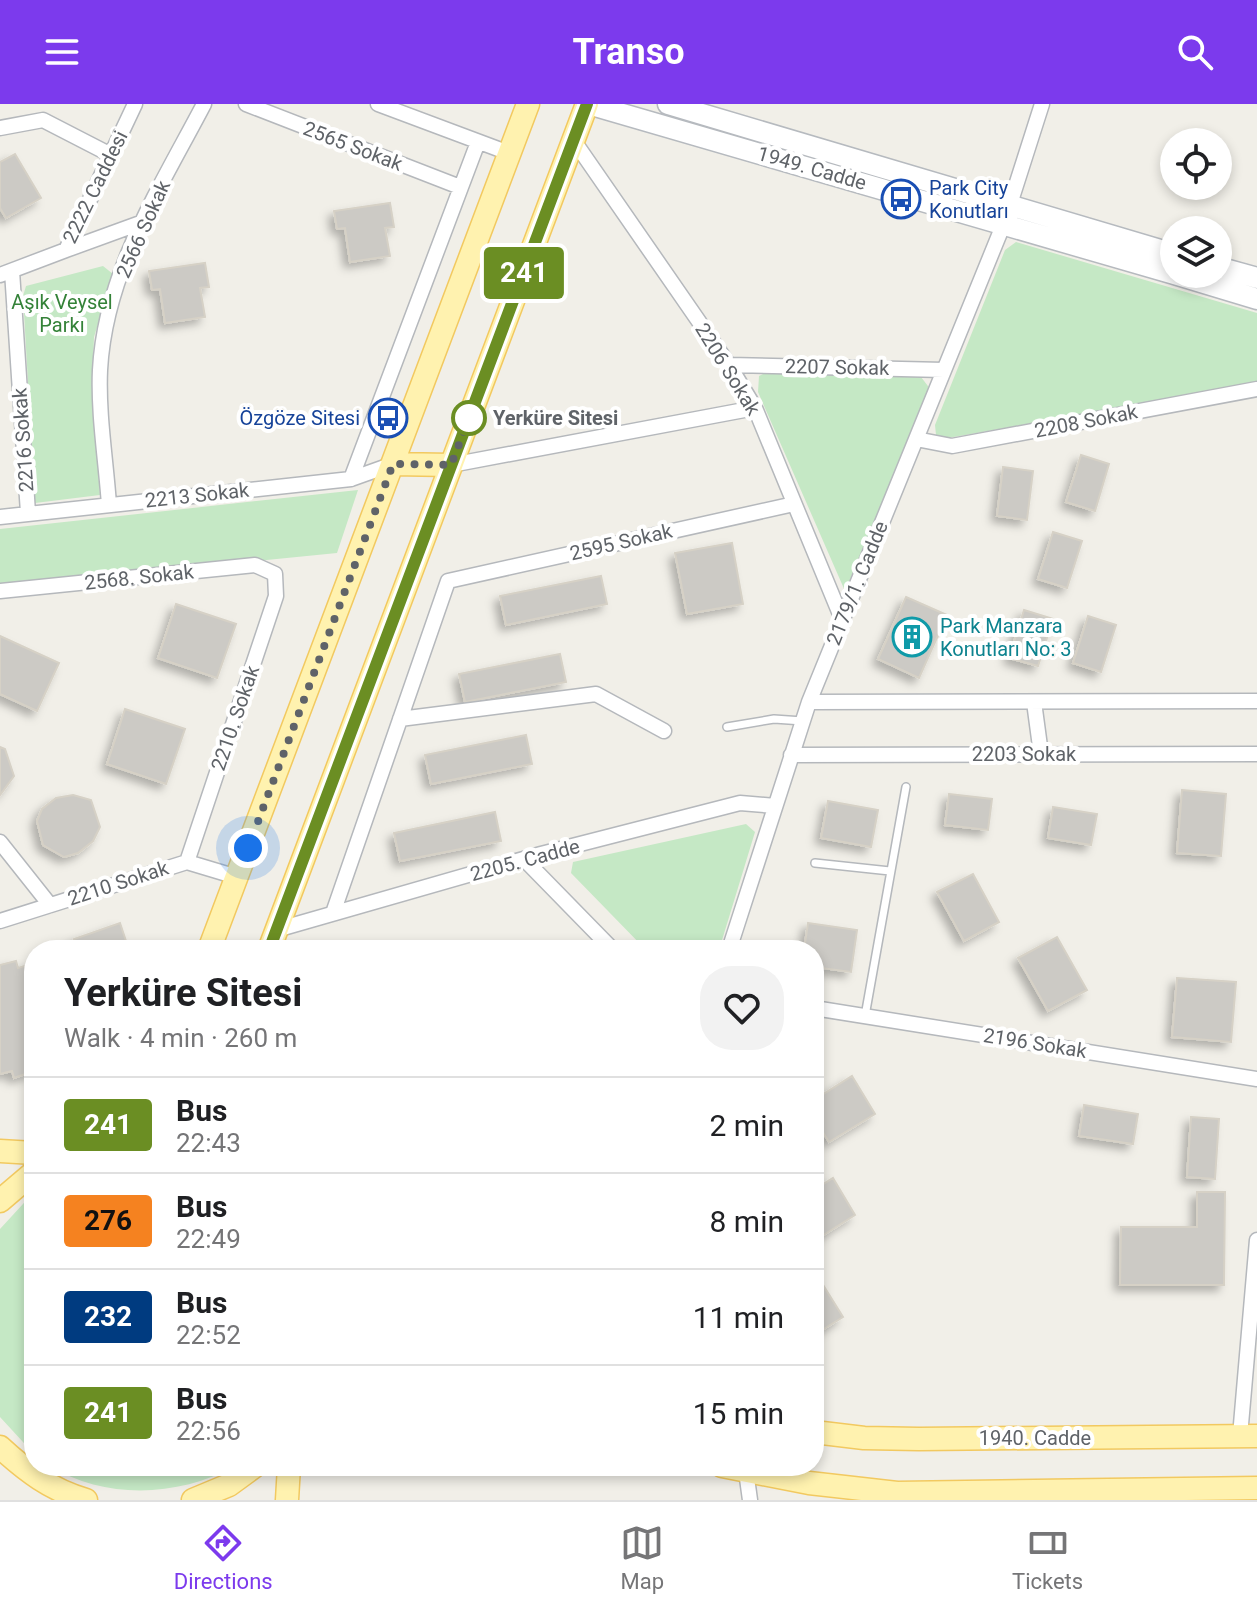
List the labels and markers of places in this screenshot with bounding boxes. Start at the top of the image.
place label: Park City Konutları [929,176,1009,223]
bus stop icon: Park City Konutları [880,178,922,220]
bus stop icon: Özgöze Sitesi [367,397,409,439]
marker: Yerküre Sitesi [452,401,486,435]
place label: Özgöze Sitesi [240,406,360,430]
place label: Yerküre Sitesi [493,406,618,430]
place label: Park Manzara Konutları No: 3 [940,614,1071,661]
building icon: Park Manzara Konutları No: 3 [891,616,933,658]

